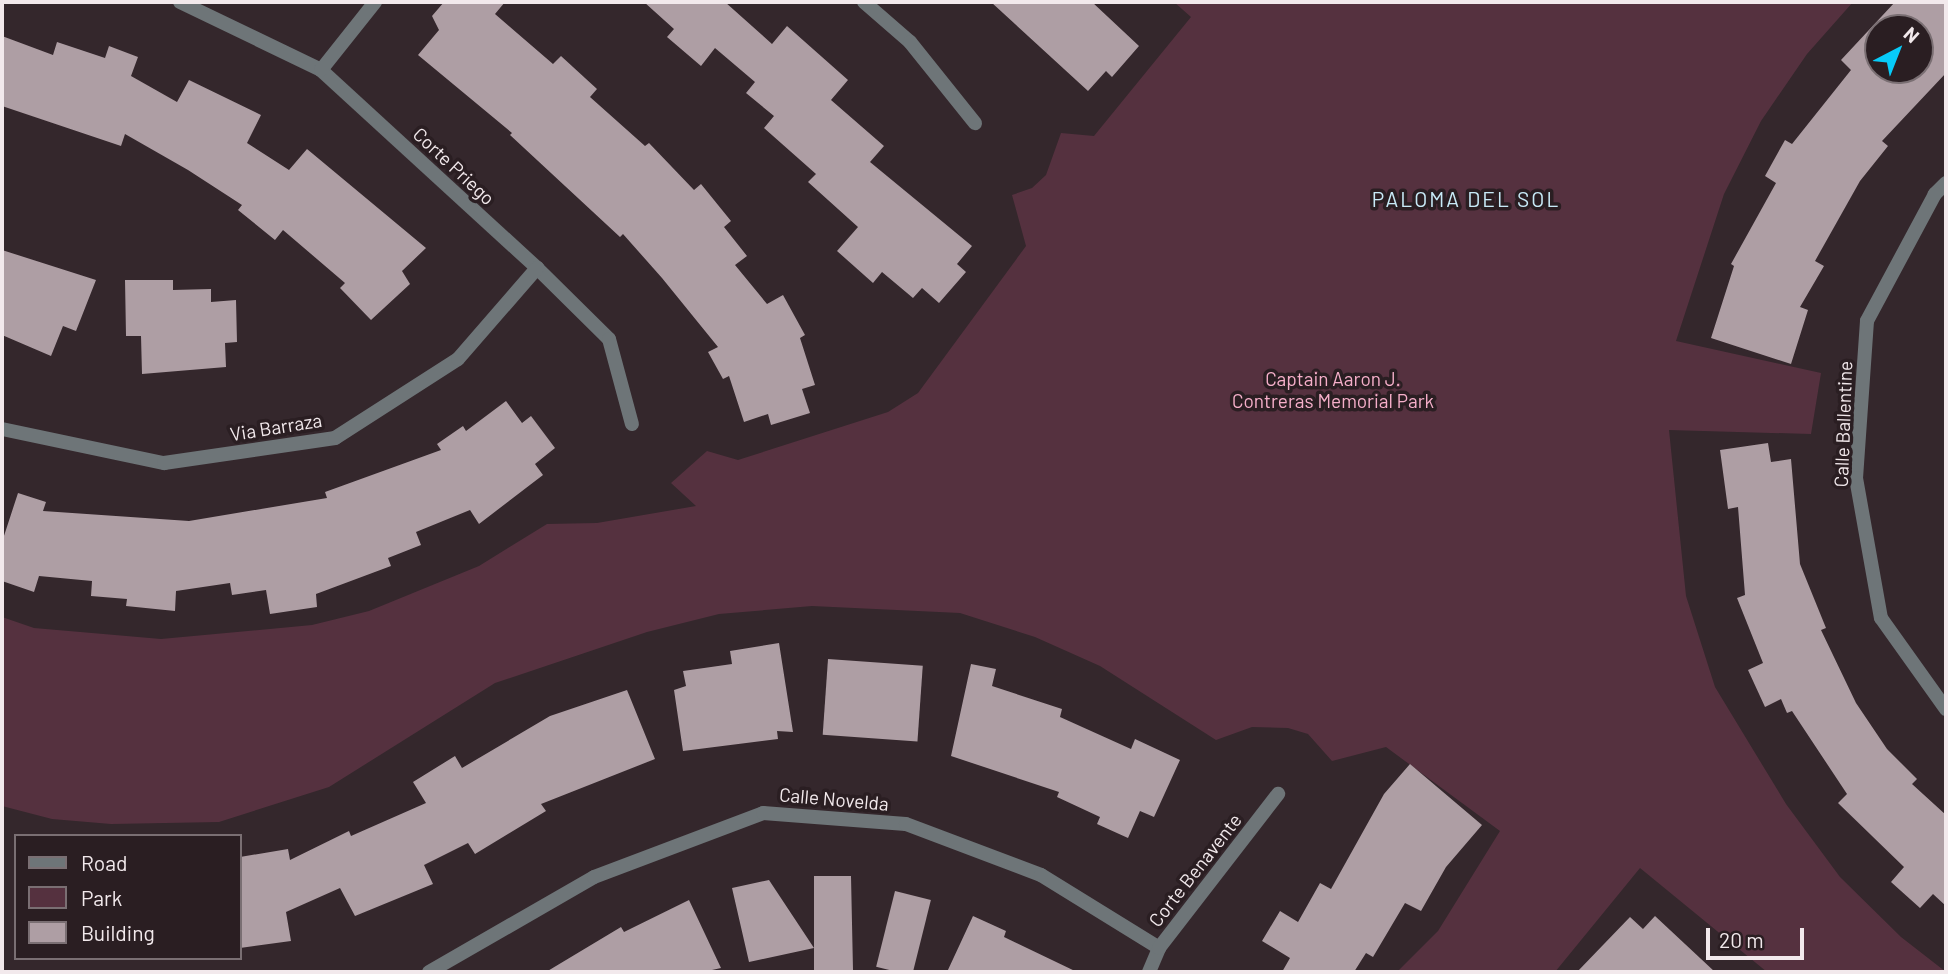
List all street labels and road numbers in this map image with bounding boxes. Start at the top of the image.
street label: Corte Priego [408,122,500,210]
street label: Calle Ballentine [1829,360,1857,488]
street label: Via Barraza [228,408,324,446]
street label: Calle Novelda [778,783,890,815]
street label: Corte Benavente [1144,809,1246,931]

